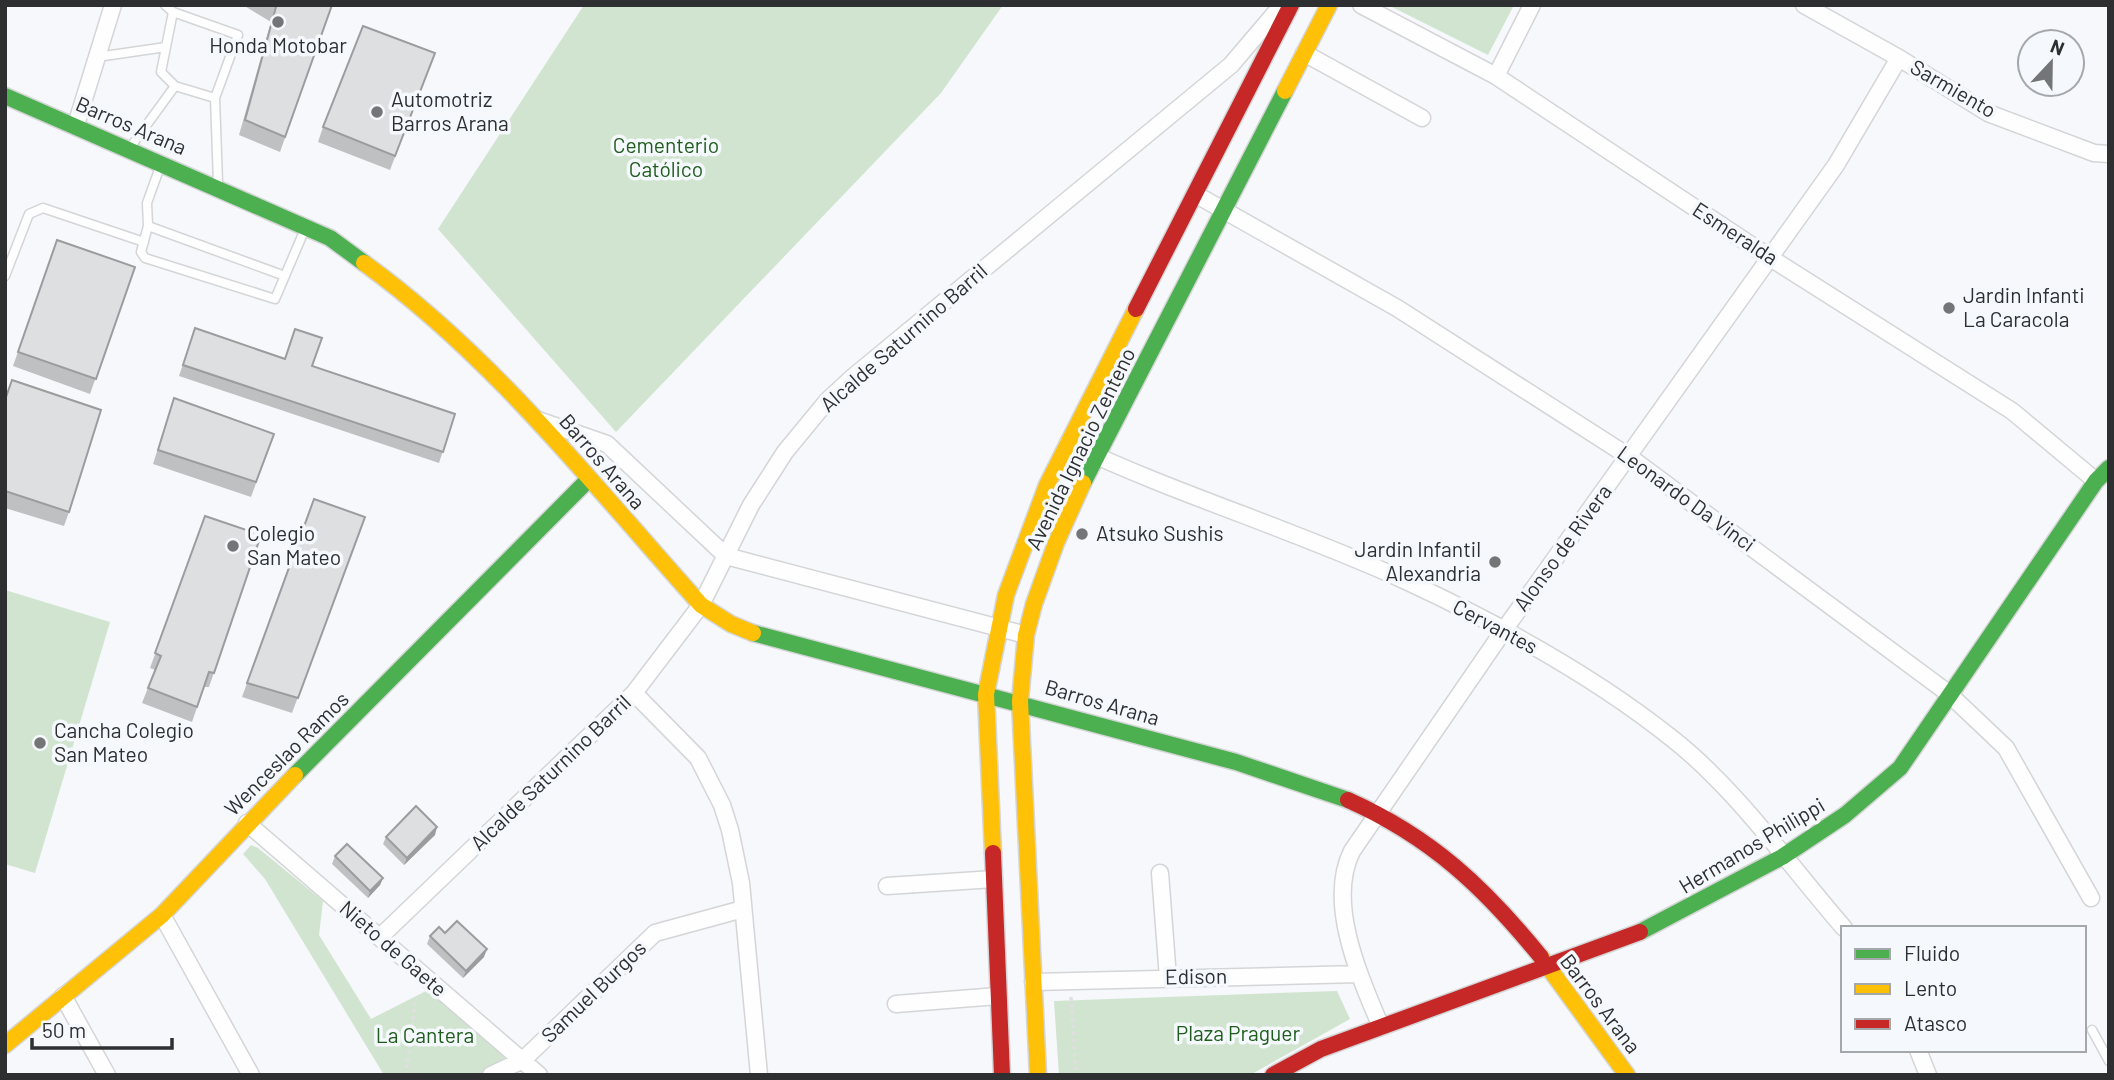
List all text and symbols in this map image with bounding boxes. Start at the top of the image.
marker: Honda Motobar [270,14,286,30]
north arrow [2016,28,2086,98]
place label: Honda Motobar [209,32,347,57]
text: N [2047,34,2068,60]
street label: Sarmiento [1907,53,2001,122]
place label: Automotriz Barros Arana [391,86,509,135]
street label: Barros Arana [72,90,191,159]
marker: Automotriz Barros Arana [369,104,385,120]
park label: Cementerio Católico [613,132,719,181]
street label: Esmeralda [1689,196,1783,270]
street label: Alcalde Saturnino Barril [814,258,992,416]
place label: Jardin Infanti La Caracola [1963,282,2085,331]
marker: Jardin Infanti La Caracola [1941,300,1957,316]
street label: Avenida Ignacio Zenteno [1020,343,1140,554]
street label: Barros Arana [555,408,651,514]
street label: Leonardo Da Vinci [1613,439,1761,556]
street label: Alonso de Rivera [1508,479,1616,615]
place label: Colegio San Mateo [247,520,341,569]
place label: Atsuko Sushis [1096,520,1224,545]
marker: Atsuko Sushis [1074,526,1090,542]
place label: Jardin Infantil Alexandria [1355,536,1481,585]
marker: Colegio San Mateo [225,538,241,554]
marker: Jardin Infantil Alexandria [1487,554,1503,570]
street label: Cervantes [1449,593,1542,658]
street label: Barros Arana [1042,673,1162,730]
street label: Wenceslao Ramos [219,686,353,820]
street label: Alcalde Saturnino Barril [465,689,635,855]
place label: Cancha Colegio San Mateo [54,717,194,766]
marker: Cancha Colegio San Mateo [32,735,48,751]
street label: Hermanos Philippi [1674,791,1829,898]
street label: Nieto de Gaete [335,895,453,1001]
legend [1841,926,2086,1052]
street label: Samuel Burgos [535,935,651,1047]
text: Fluido [1904,940,1960,965]
street label: Barros Arana [1556,949,1647,1058]
street label: Edison [1165,962,1227,989]
text: Lento [1904,975,1957,1000]
scale bar [32,1006,172,1050]
text: Atasco [1904,1010,1967,1035]
text: 50 m [42,1017,86,1042]
park label: Plaza Praguer [1176,1020,1301,1045]
park label: La Cantera [376,1022,474,1047]

